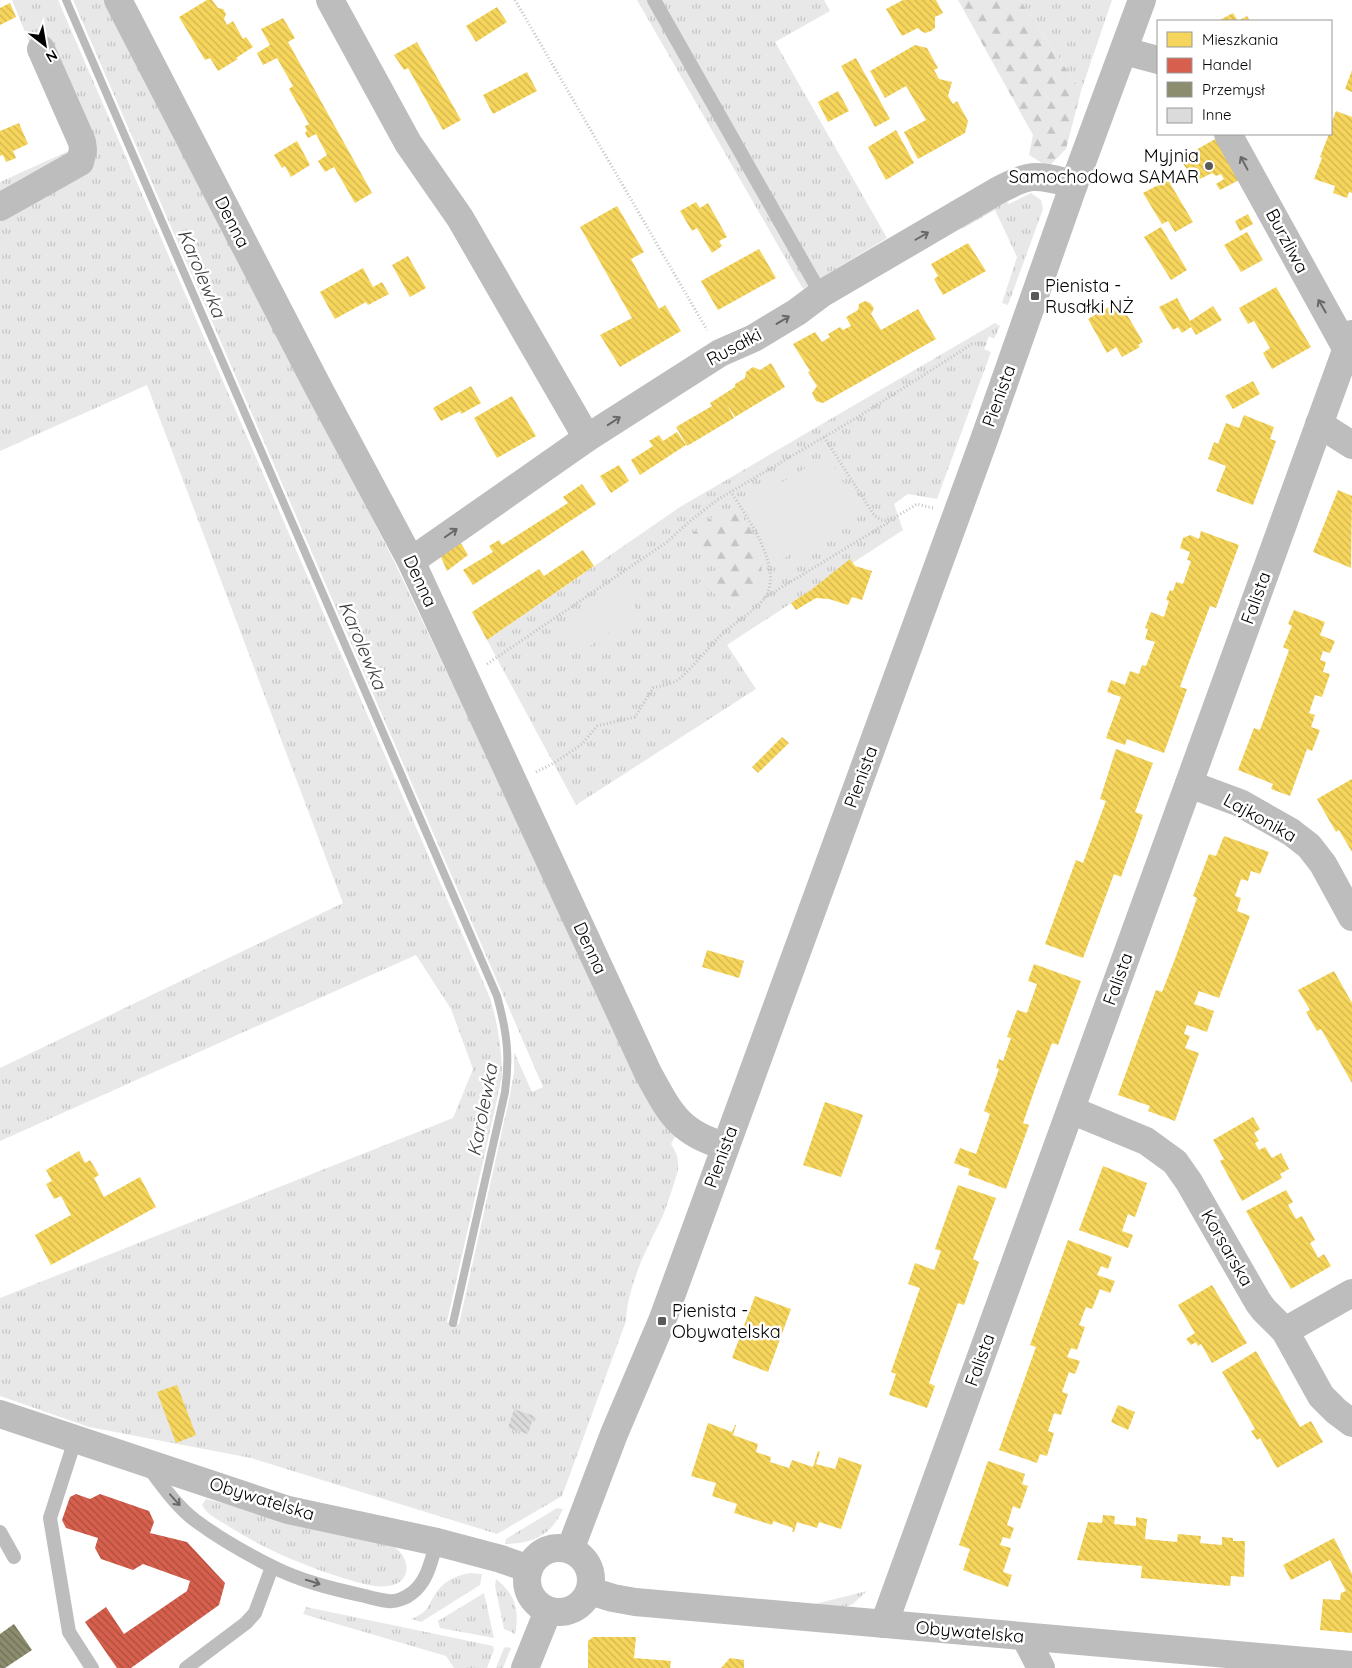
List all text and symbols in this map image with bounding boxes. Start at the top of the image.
north arrow [20,20,70,70]
legend [1157,20,1332,135]
text: Mieszkania [1202,30,1278,49]
text: N [43,46,61,67]
text: Handel [1202,55,1252,74]
text: Przemysł [1202,80,1265,99]
text: Inne [1202,105,1232,124]
place label: Myjnia Samochodowa SAMAR [1009,144,1199,188]
one-way arrow [1239,156,1248,171]
marker: Myjnia Samochodowa SAMAR [1203,160,1215,172]
street label: Denna [210,192,255,251]
street label: Burzliwa [1261,204,1314,277]
water label: Karolewka [173,225,232,322]
one-way arrow [914,230,928,240]
place label: Pienista - Rusałki NŻ [1045,274,1134,318]
marker: Pienista - Rusałki NŻ [1029,290,1041,302]
one-way arrow [1317,298,1327,313]
one-way arrow [776,315,790,325]
street label: Rusałki [702,322,765,371]
street label: Pienista [977,362,1020,430]
one-way arrow [606,415,620,425]
one-way arrow [444,528,458,538]
street label: Denna [398,551,442,611]
street label: Falista [1235,568,1276,627]
water label: Karolewka [334,597,393,694]
street label: Pienista [839,743,882,811]
street label: Lajkonika [1220,788,1301,847]
street label: Denna [568,918,612,978]
street label: Falista [1097,949,1138,1008]
water label: Karolewka [461,1060,503,1158]
street label: Pienista [699,1123,742,1191]
street label: Korsarska [1196,1205,1259,1290]
place label: Pienista - Obywatelska [672,1299,781,1343]
marker: Pienista - Obywatelska [656,1315,668,1327]
street label: Falista [959,1330,1000,1389]
street label: Obywatelska [207,1472,317,1525]
one-way arrow [169,1494,181,1507]
one-way arrow [305,1578,321,1588]
street label: Obywatelska [915,1615,1025,1648]

